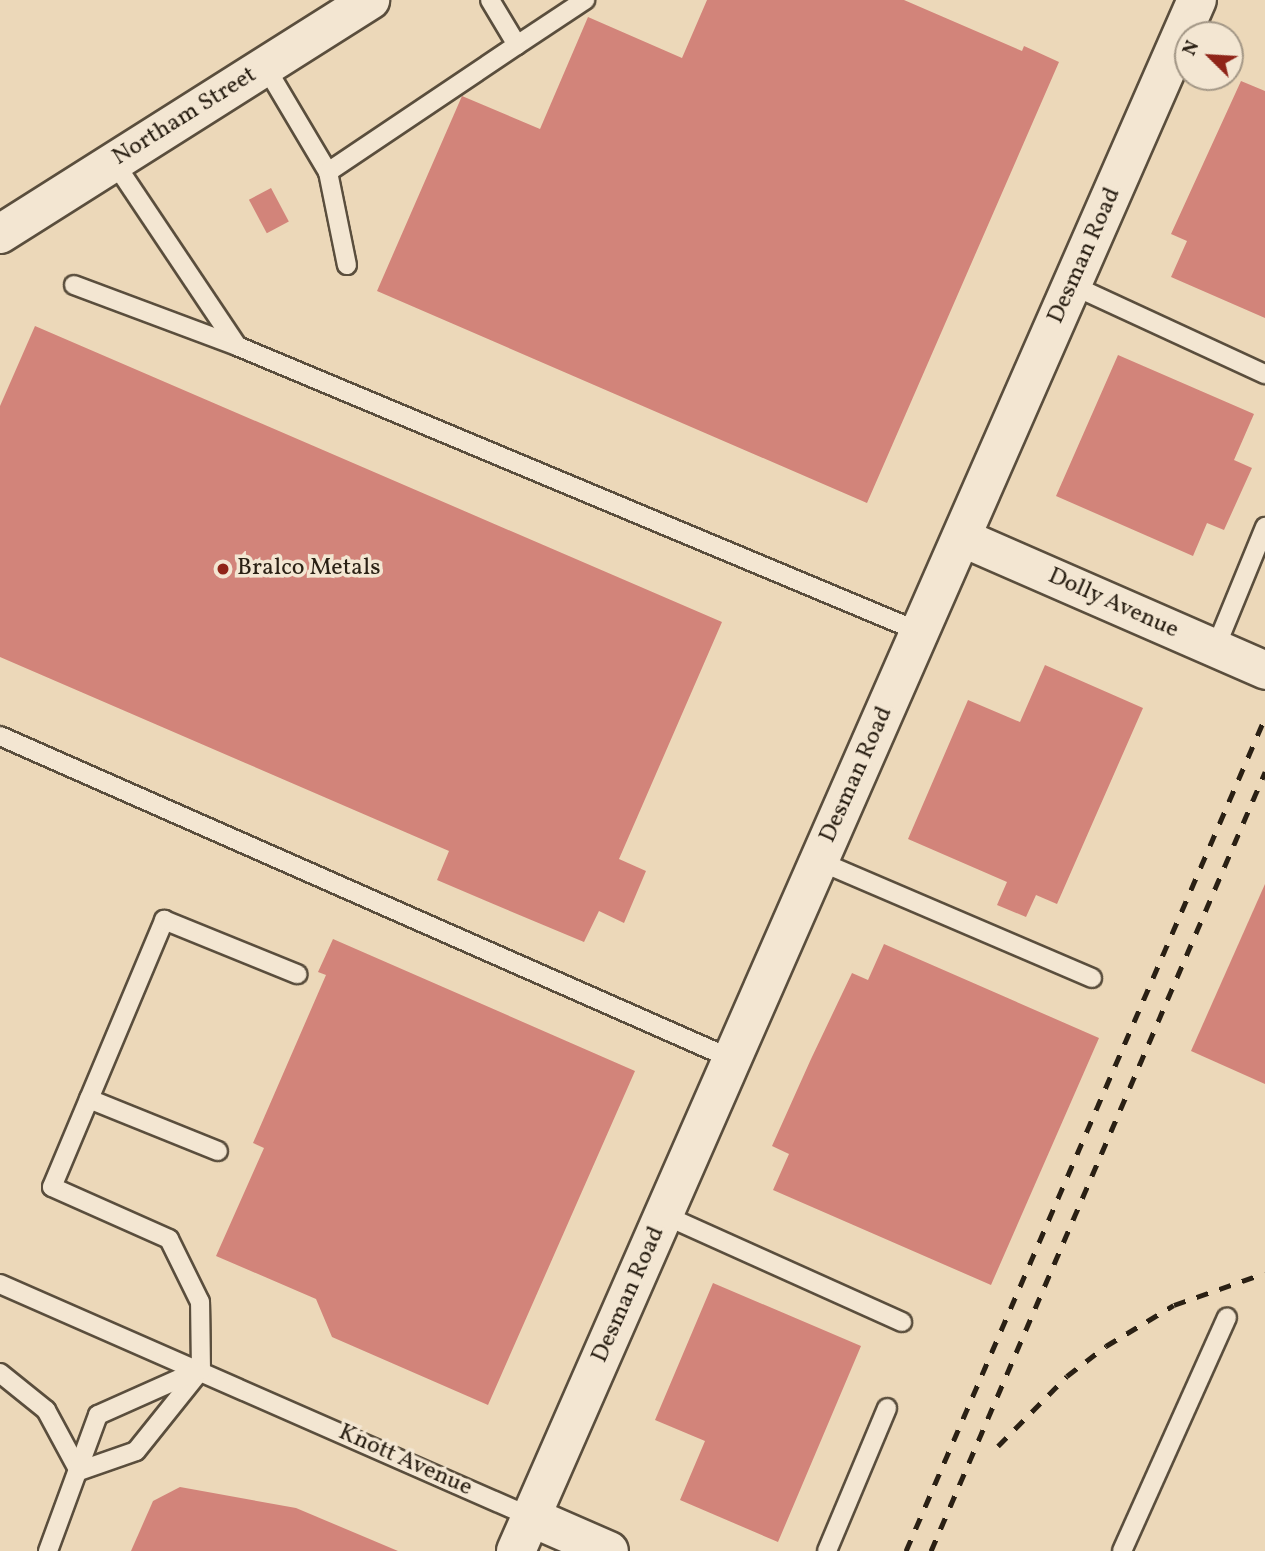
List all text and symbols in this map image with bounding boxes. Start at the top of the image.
north arrow [1174,21,1244,91]
text: N [1177,37,1206,60]
street label: Northam Street [108,61,262,173]
street label: Desman Road [1042,184,1128,328]
place label: Bralco Metals [237,555,380,583]
marker: Bralco Metals [215,561,231,577]
street label: Dolly Avenue [1043,562,1183,646]
street label: Desman Road [814,703,900,847]
street label: Desman Road [586,1223,672,1367]
street label: Knott Avenue [334,1419,476,1503]

